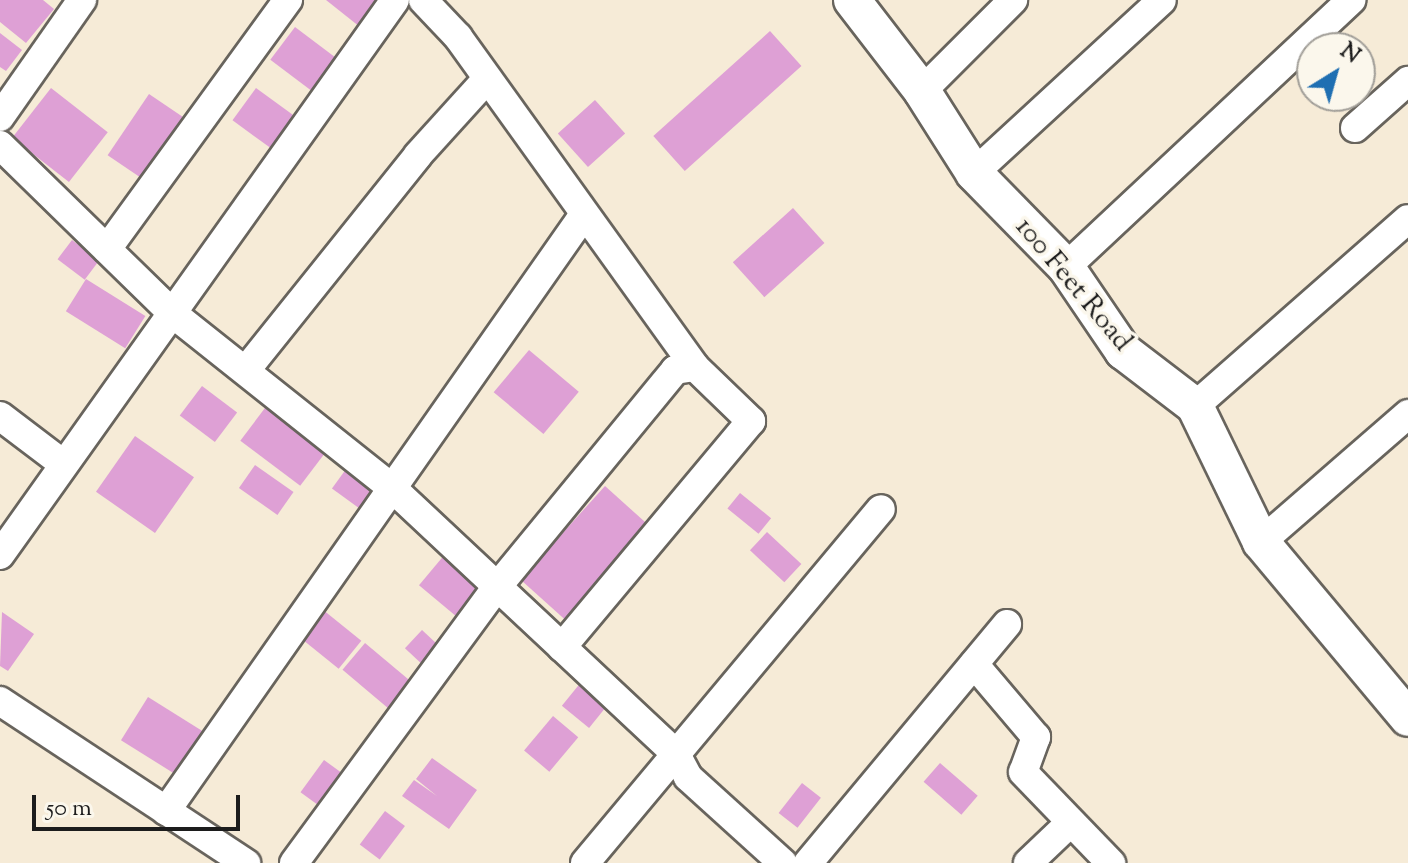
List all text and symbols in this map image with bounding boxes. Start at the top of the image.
north arrow [1296,32,1376,112]
text: N [1333,36,1366,72]
street label: 100 Feet Road [1007,211,1139,359]
scale bar [36,779,244,829]
text: 50 m [46,792,92,826]

